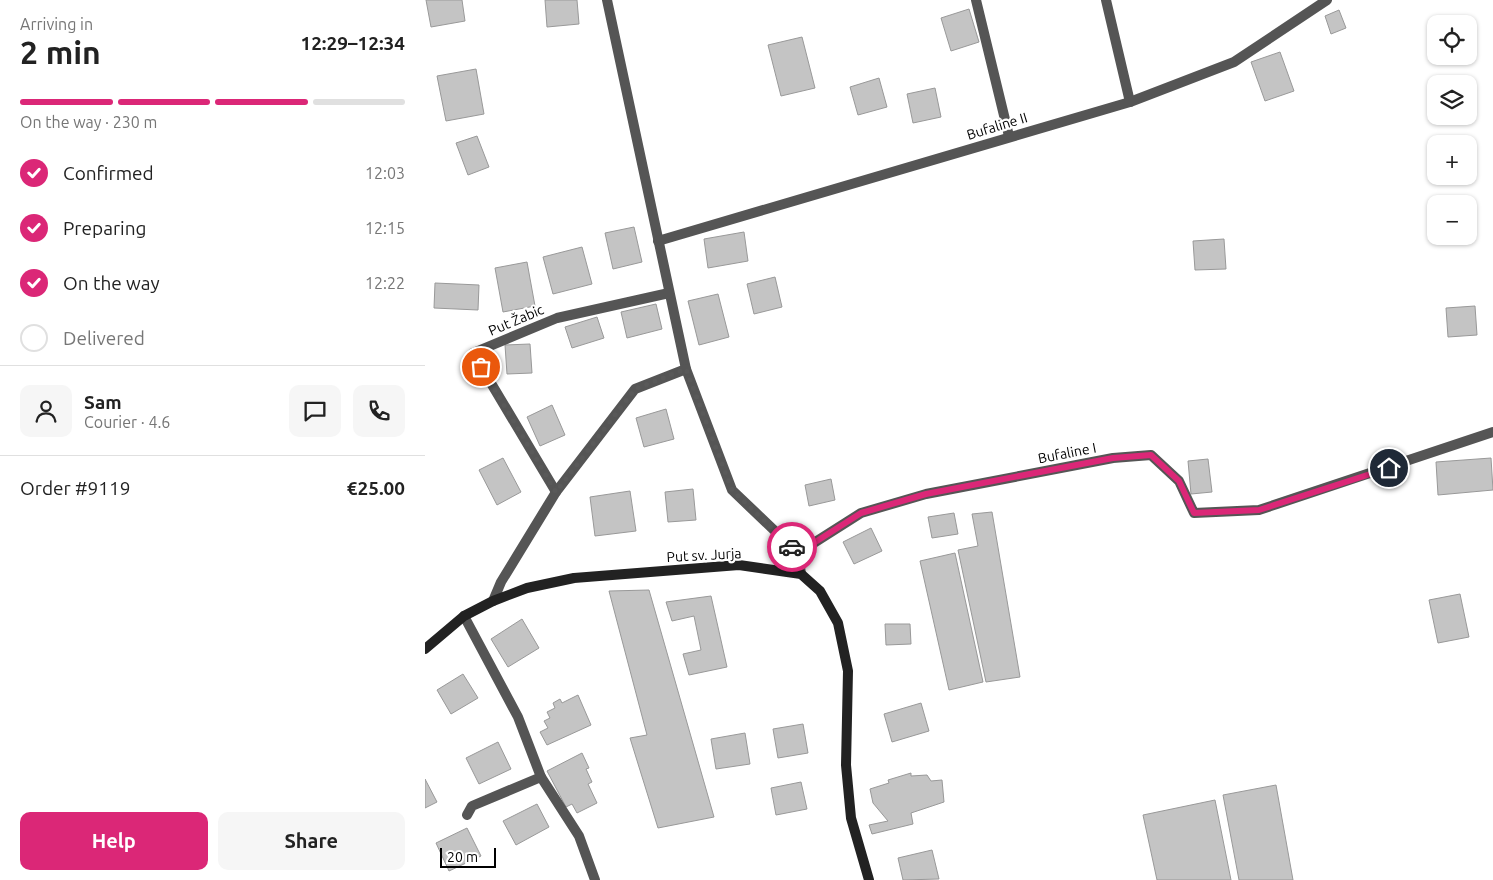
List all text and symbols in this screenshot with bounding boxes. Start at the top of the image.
text: Arriving in [20,15,93,33]
map controls [1427,15,1477,245]
button: locate [1427,15,1477,65]
text: 12:29–12:34 [300,32,405,54]
text: 2 min [20,34,101,70]
button: layers [1427,75,1477,125]
street label: Bufaline II [965,109,1029,143]
text: On the way · 230 m [20,113,157,131]
button: + [1427,135,1477,185]
icon: check [20,159,48,187]
text: Confirmed [63,162,154,184]
text: 12:03 [365,164,405,182]
button: − [1427,195,1477,245]
icon: check [20,214,48,242]
text: Preparing [63,217,147,239]
text: 12:15 [365,219,405,237]
icon: check [20,269,48,297]
text: On the way [63,272,160,294]
text: 12:22 [365,274,405,292]
street label: Put Žabic [486,300,546,339]
text: Delivered [63,327,145,349]
pin [460,346,502,388]
icon: bag [467,353,495,381]
button: person [20,385,72,437]
button: chat [289,385,341,437]
button: phone [353,385,405,437]
text: Sam [84,391,122,413]
text: Courier · 4.6 [84,413,170,431]
street label: Bufaline I [1037,440,1097,466]
pin [1368,447,1410,489]
icon: home [1375,454,1403,482]
text: Order #9119 [20,477,130,499]
text: €25.00 [347,477,405,499]
courier [767,522,817,572]
icon: car [778,533,806,561]
street label: Put sv. Jurja [666,545,742,565]
button: Help [20,812,208,870]
button: Share [218,812,405,870]
scale bar [440,845,496,868]
text: 20 m [447,849,478,865]

